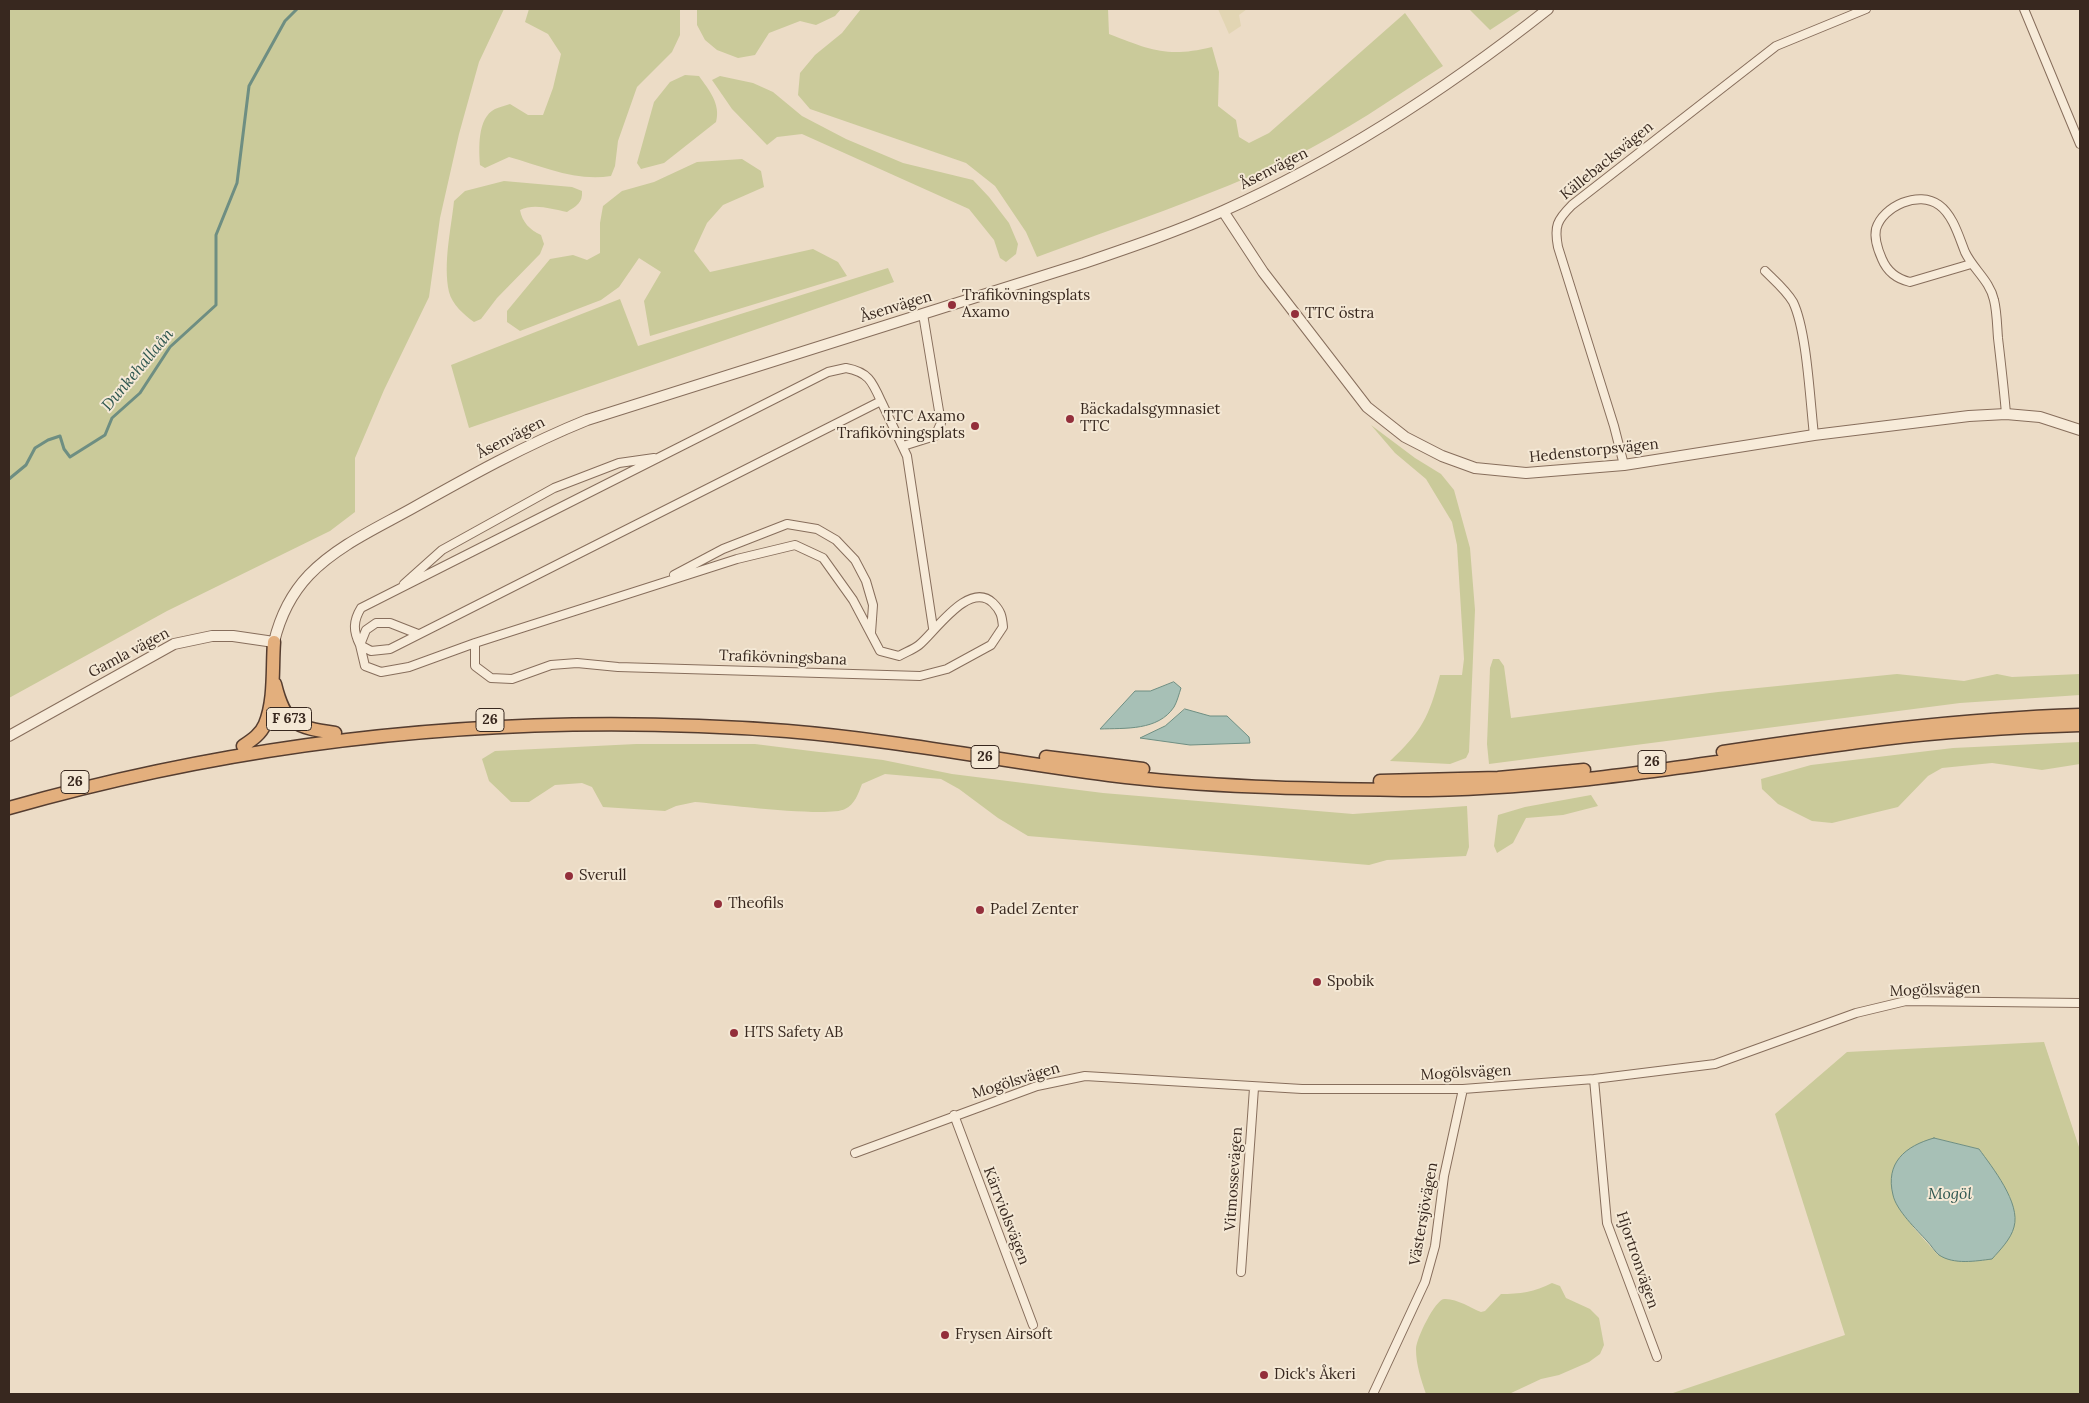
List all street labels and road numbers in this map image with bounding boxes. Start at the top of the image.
street label: Källebacksvägen [1557,118,1657,204]
street label: Åsenvägen [1237,144,1311,194]
street label: Åsenvägen [858,288,934,326]
street label: Åsenvägen [474,413,548,463]
street label: Hedenstorpsvägen [1528,435,1660,467]
street label: Gamla vägen [86,624,172,682]
street label: Trafikövningsbana [719,647,847,669]
road number: F 673 [266,708,312,731]
road number: 26 [476,708,504,732]
road number: 26 [971,746,999,769]
road number: 26 [1638,750,1666,774]
road number: 26 [61,770,89,794]
street label: Mogölsvägen [1889,979,1981,1001]
street label: Mogölsvägen [970,1059,1062,1103]
street label: Mogölsvägen [1420,1062,1512,1084]
street label: Vitmossevägen [1221,1126,1247,1232]
street label: Västersjövägen [1406,1161,1442,1267]
street label: Kärrviolsvägen [979,1165,1033,1267]
street label: Hjortronvägen [1612,1209,1662,1311]

